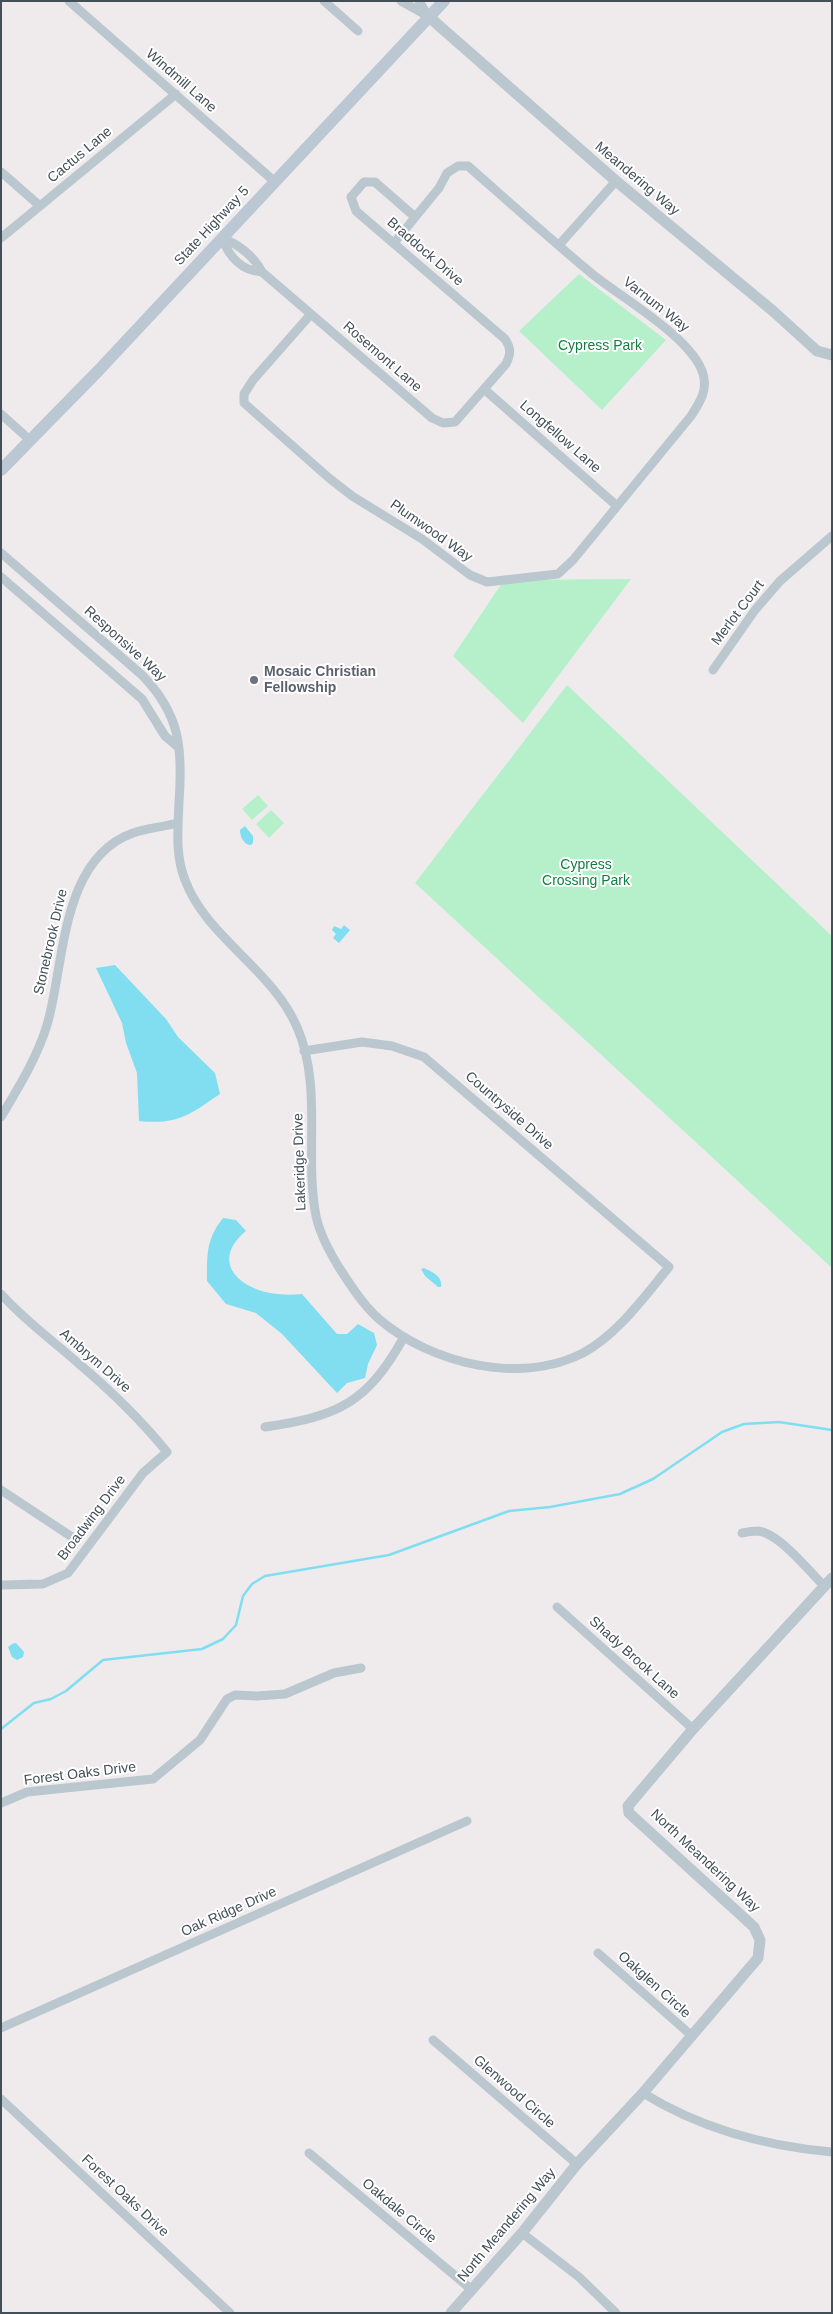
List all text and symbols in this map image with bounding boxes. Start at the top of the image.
street label: Windmill Lane [142,46,220,116]
street label: Cactus Lane [44,123,116,187]
street label: Meandering Way [591,139,683,219]
street label: State Highway 5 [171,183,253,269]
street label: Braddock Drive [383,214,467,290]
street label: Varnum Way [620,274,692,336]
street label: Rosemont Lane [339,318,425,396]
park label: Cypress Park [558,338,642,354]
street label: Longfellow Lane [516,397,604,477]
street label: Plumwood Way [387,496,475,566]
street label: Merlot Court [708,577,768,649]
street label: Responsive Way [81,603,169,685]
place label: Mosaic Christian Fellowship [264,664,376,696]
marker: Mosaic Christian Fellowship [248,674,260,686]
park label: Cypress Crossing Park [542,857,630,890]
street label: Stonebrook Drive [31,887,71,997]
street label: Countryside Drive [462,1068,556,1154]
street label: Lakeridge Drive [290,1113,310,1211]
street label: Ambrym Drive [56,1326,134,1396]
street label: Broadwing Drive [54,1472,130,1564]
street label: Shady Brook Lane [586,1613,682,1703]
street label: Forest Oaks Drive [23,1759,137,1789]
street label: North Meandering Way [647,1806,763,1916]
street label: Oak Ridge Drive [179,1883,279,1941]
street label: Oakglen Circle [614,1948,694,2022]
street label: Glenwood Circle [470,2052,558,2132]
street label: Forest Oaks Drive [78,2151,172,2241]
street label: North Meandering Way [454,2165,560,2285]
street label: Oakdale Circle [358,2175,440,2247]

